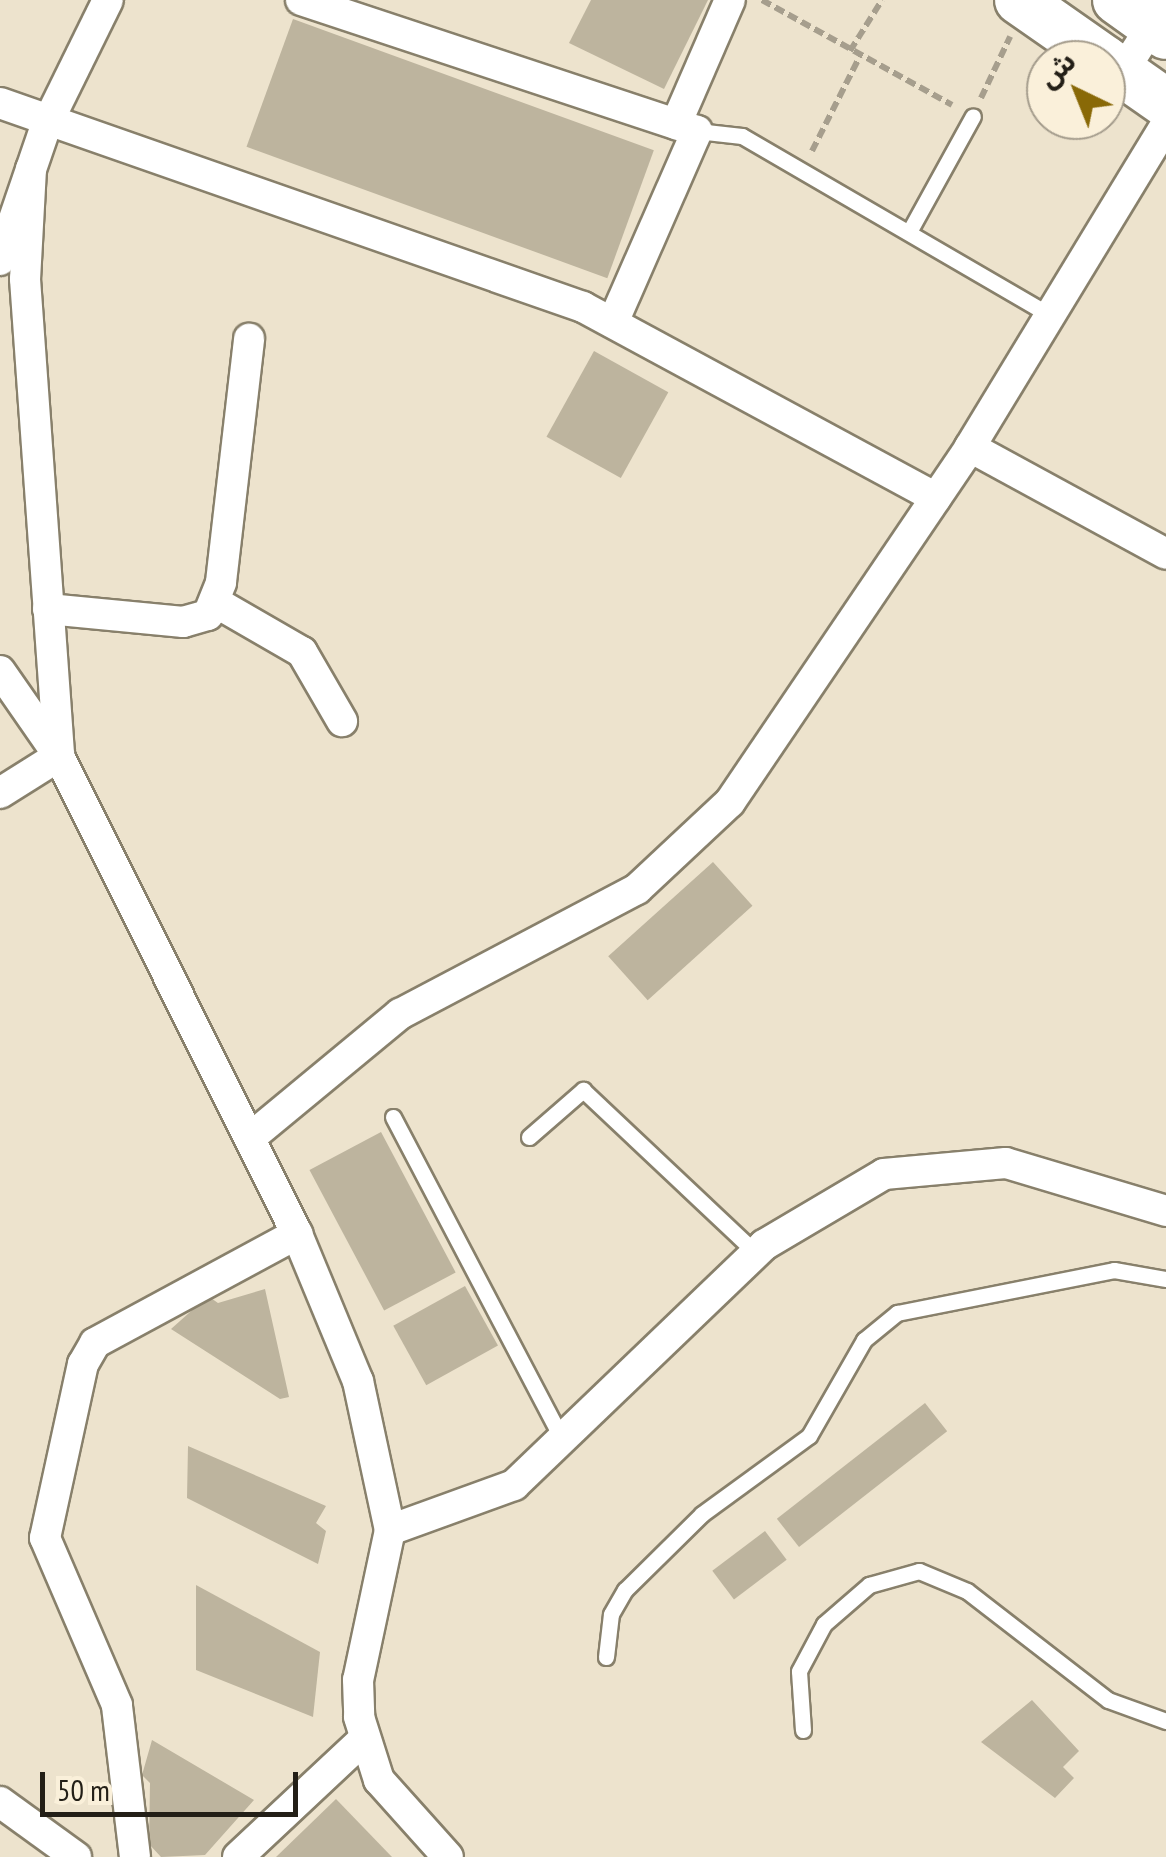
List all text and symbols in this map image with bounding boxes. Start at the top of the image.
north arrow [1026,40,1126,140]
text: ش [1030,43,1083,96]
scale bar [45,1752,302,1814]
text: 50 m [57,1770,110,1809]

